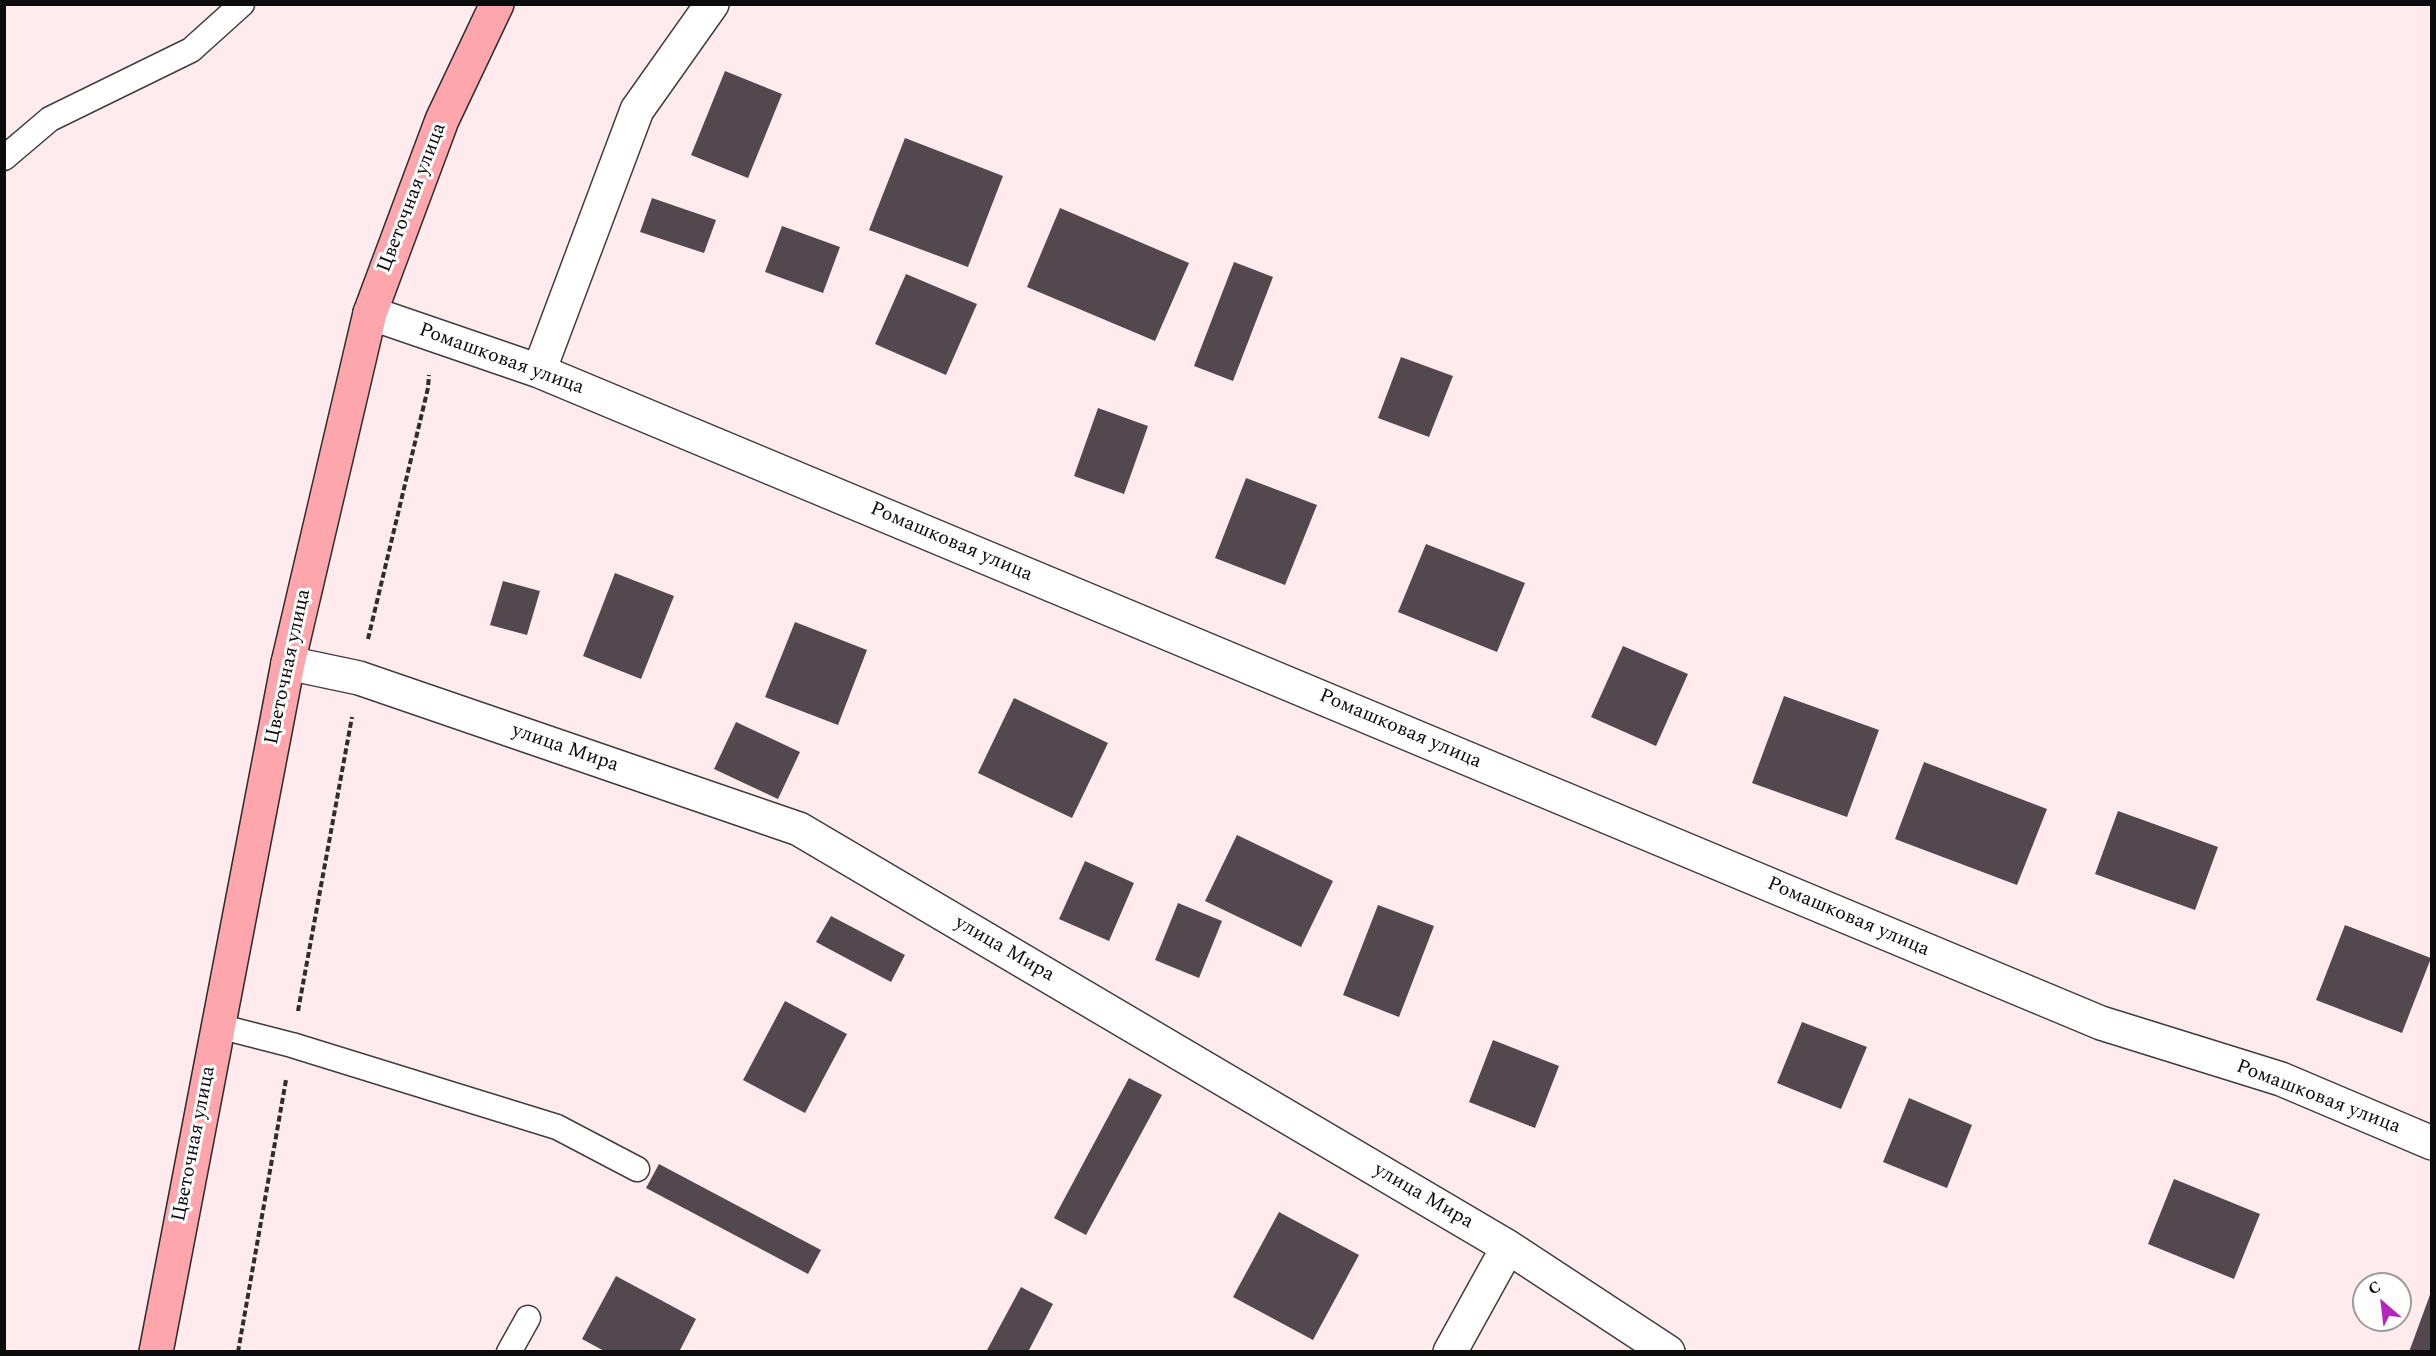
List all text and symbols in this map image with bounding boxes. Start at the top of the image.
street label: Цветочная улица [373,120,453,276]
street label: Ромашковая улица [415,319,587,401]
street label: Ромашковая улица [866,498,1036,588]
street label: Цветочная улица [261,587,317,747]
street label: Ромашковая улица [1315,685,1485,775]
street label: улица Мира [508,720,622,778]
street label: Ромашковая улица [1763,873,1933,963]
street label: улица Мира [950,912,1058,988]
street label: Ромашковая улица [2232,1056,2404,1140]
street label: Цветочная улица [168,1064,222,1224]
street label: улица Мира [1369,1159,1477,1235]
north arrow [2352,1272,2412,1332]
text: С [2364,1275,2385,1301]

